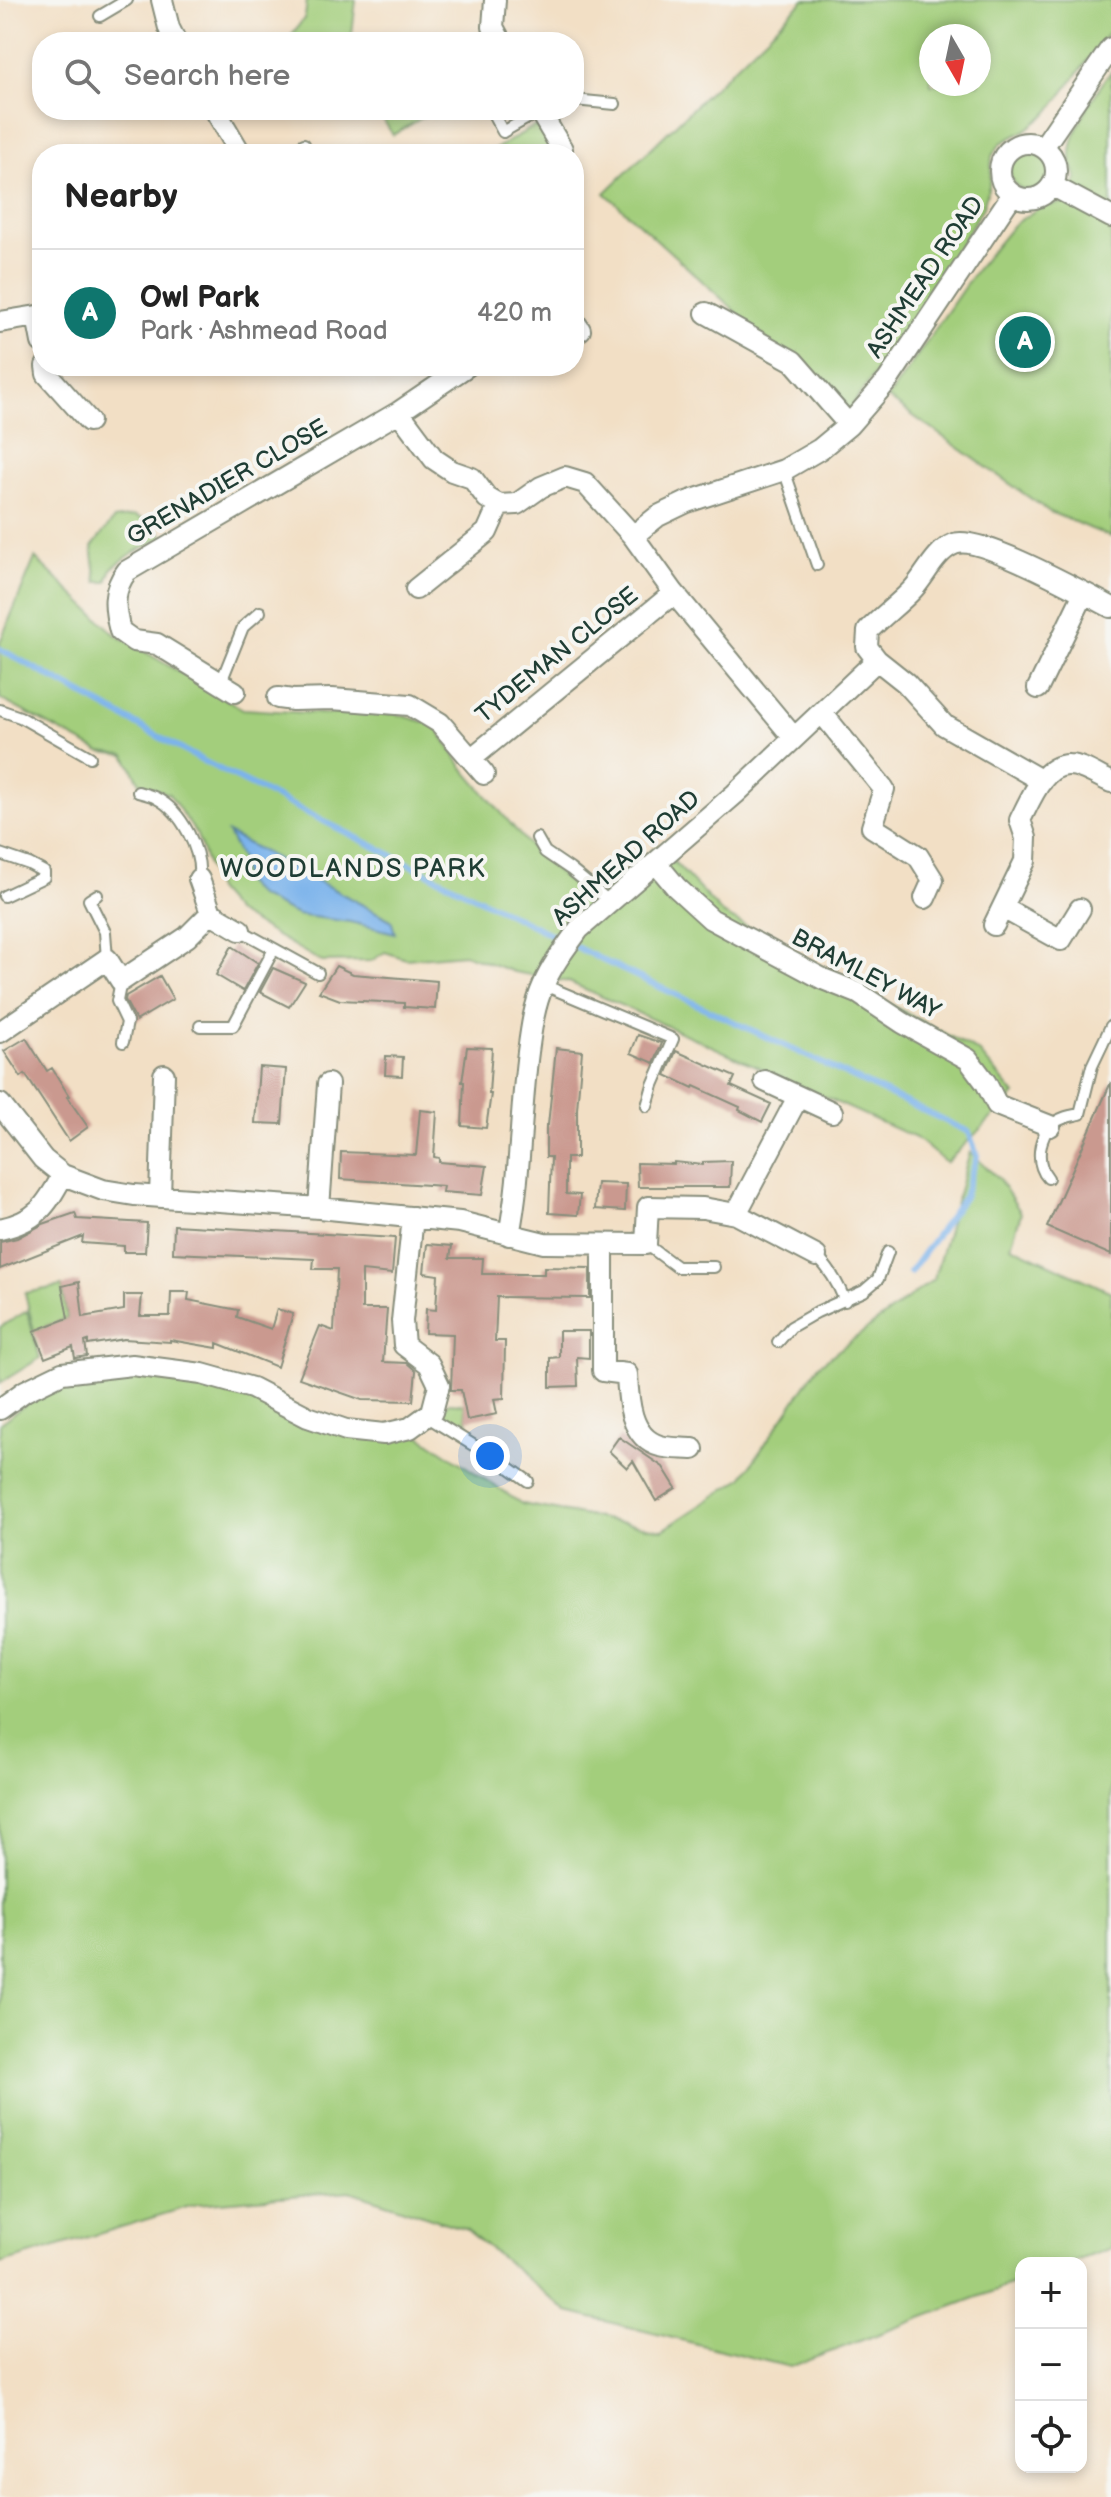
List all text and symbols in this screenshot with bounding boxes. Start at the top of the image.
north arrow [919,24,991,96]
search box [32,32,584,120]
icon: search [60,54,104,98]
text: Search here [124,58,290,94]
text: Nearby [64,176,178,217]
street label: ASHMEAD ROAD [860,191,990,363]
text: Owl Park [140,280,260,316]
text: A [82,298,98,329]
text: 420 m [477,298,552,329]
pin: A [999,312,1051,372]
text: Park · Ashmead Road [140,316,388,347]
street label: GRENADIER CLOSE [122,413,332,551]
street label: TYDEMAN CLOSE [470,581,644,729]
street label: ASHMEAD ROAD [546,784,706,932]
district label: WOODLANDS PARK [220,854,486,885]
street label: BRAMLEY WAY [787,923,946,1026]
your location [470,1436,510,1476]
map controls [1015,2257,1087,2473]
button: + [1015,2257,1087,2329]
button: − [1015,2329,1087,2401]
button: locate [1015,2401,1087,2473]

